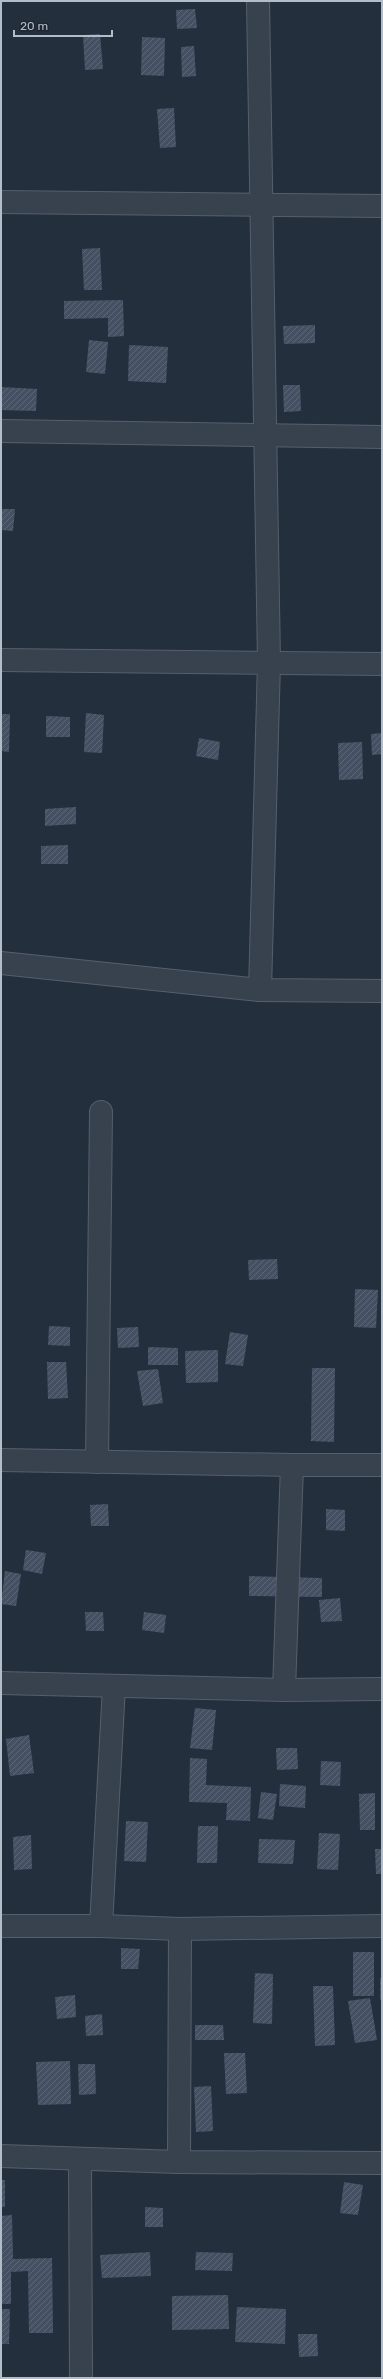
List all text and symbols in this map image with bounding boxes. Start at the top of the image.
scale bar [14,12,112,38]
text: 20 m [20,19,48,33]

